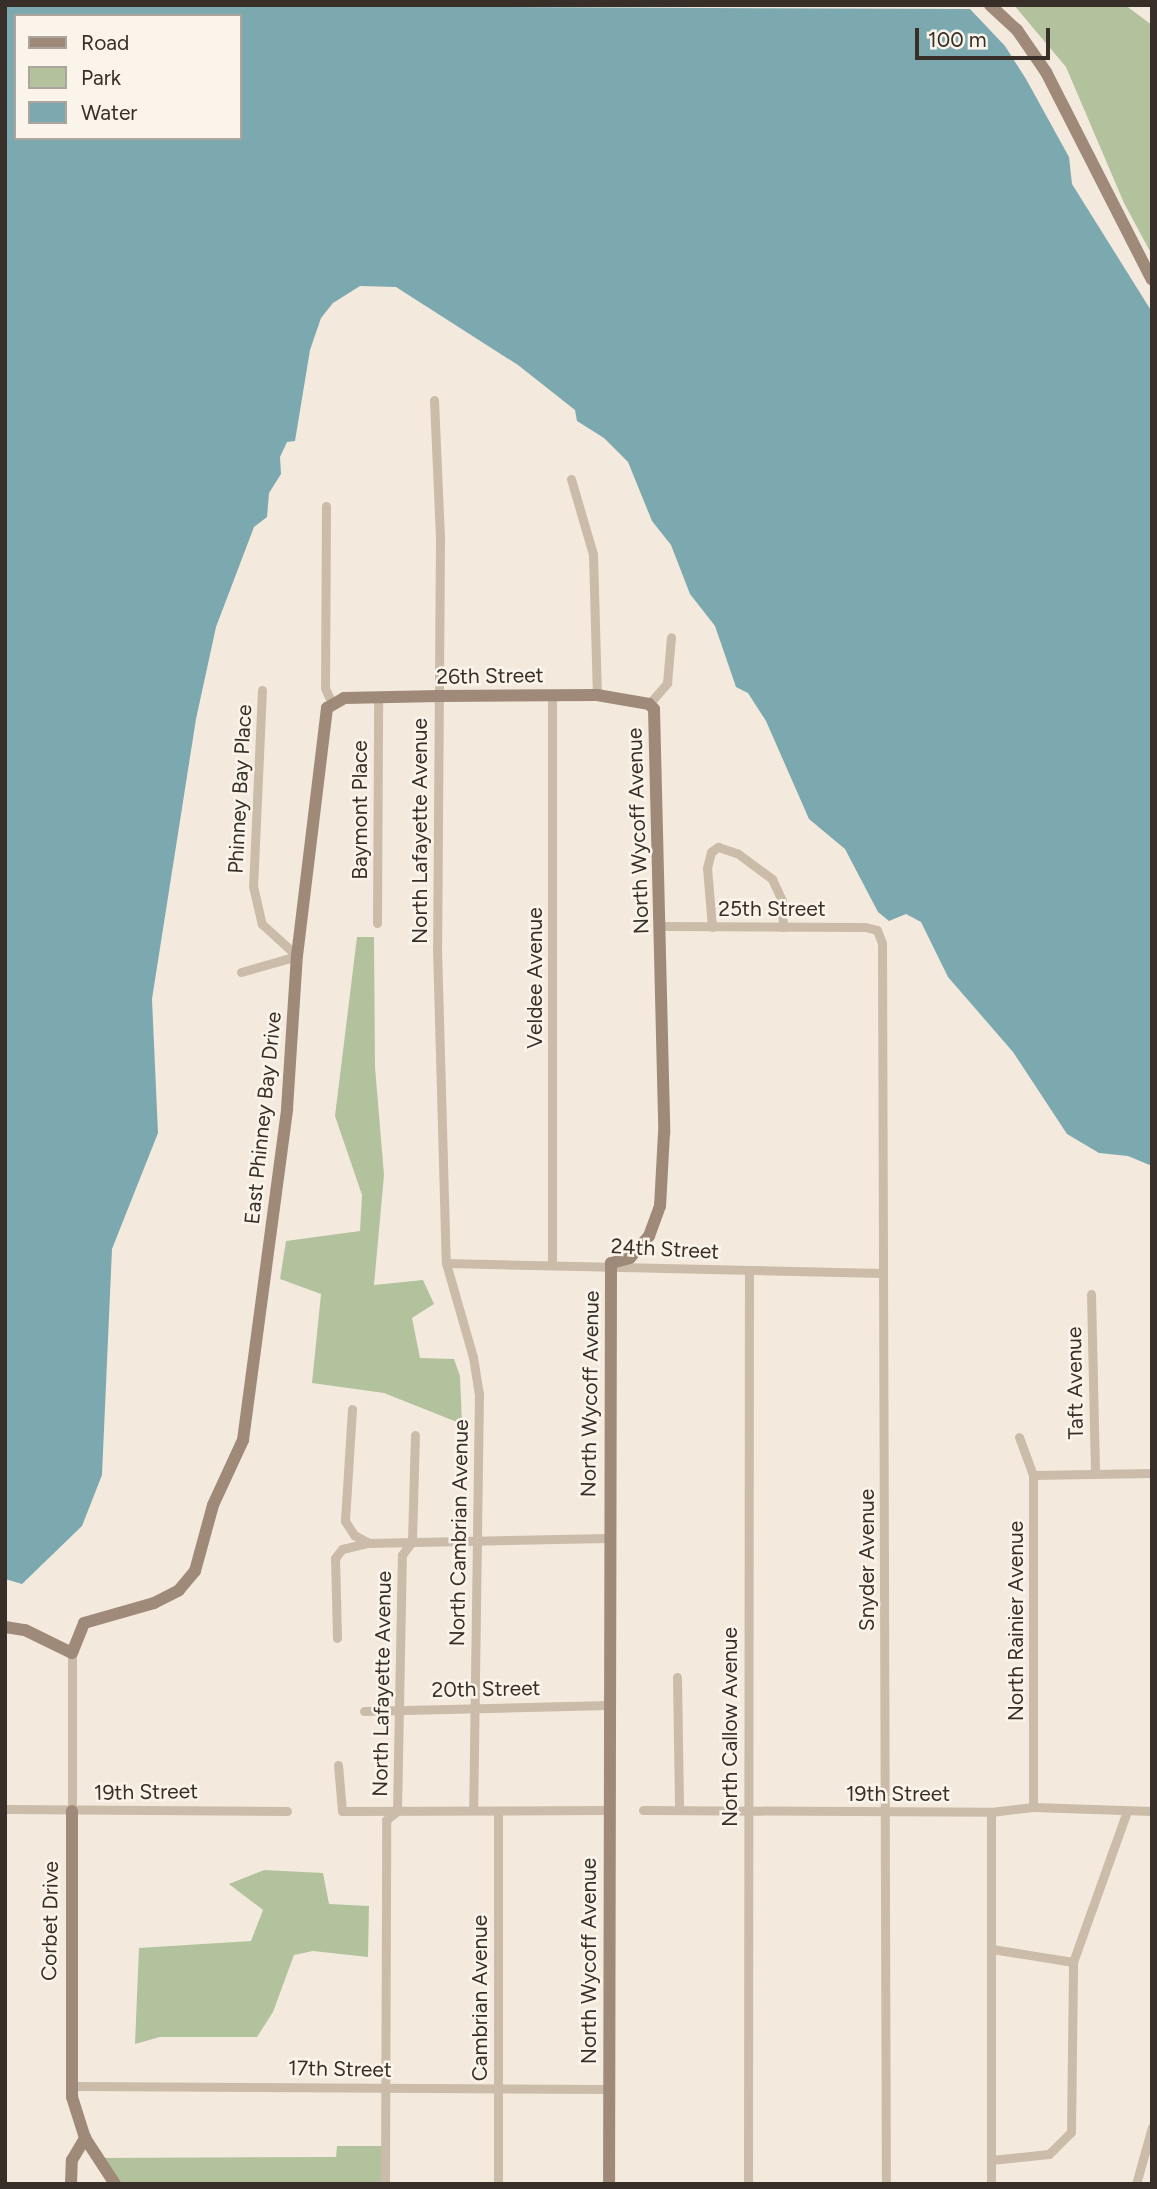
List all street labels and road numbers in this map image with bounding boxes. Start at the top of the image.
street label: 26th Street [436,662,544,690]
street label: Phinney Bay Place [223,704,257,874]
street label: North Lafayette Avenue [407,718,433,944]
street label: North Wycoff Avenue [622,727,654,935]
street label: Baymont Place [347,740,373,880]
street label: 25th Street [718,896,826,922]
street label: Veldee Avenue [522,907,548,1049]
street label: East Phinney Bay Drive [239,1010,287,1226]
street label: 24th Street [610,1234,720,1264]
street label: North Wycoff Avenue [576,1291,604,1497]
street label: Taft Avenue [1061,1326,1089,1440]
street label: North Cambrian Avenue [444,1419,474,1647]
street label: Snyder Avenue [854,1489,880,1631]
street label: North Rainier Avenue [1003,1521,1029,1721]
street label: North Lafayette Avenue [367,1571,397,1797]
street label: North Callow Avenue [717,1627,743,1827]
street label: 20th Street [431,1675,541,1703]
street label: 19th Street [94,1778,198,1806]
street label: 19th Street [846,1781,950,1807]
street label: North Wycoff Avenue [576,1858,602,2064]
street label: Corbet Drive [36,1861,64,1981]
street label: Cambrian Avenue [467,1915,493,2081]
street label: 17th Street [288,2055,392,2083]

